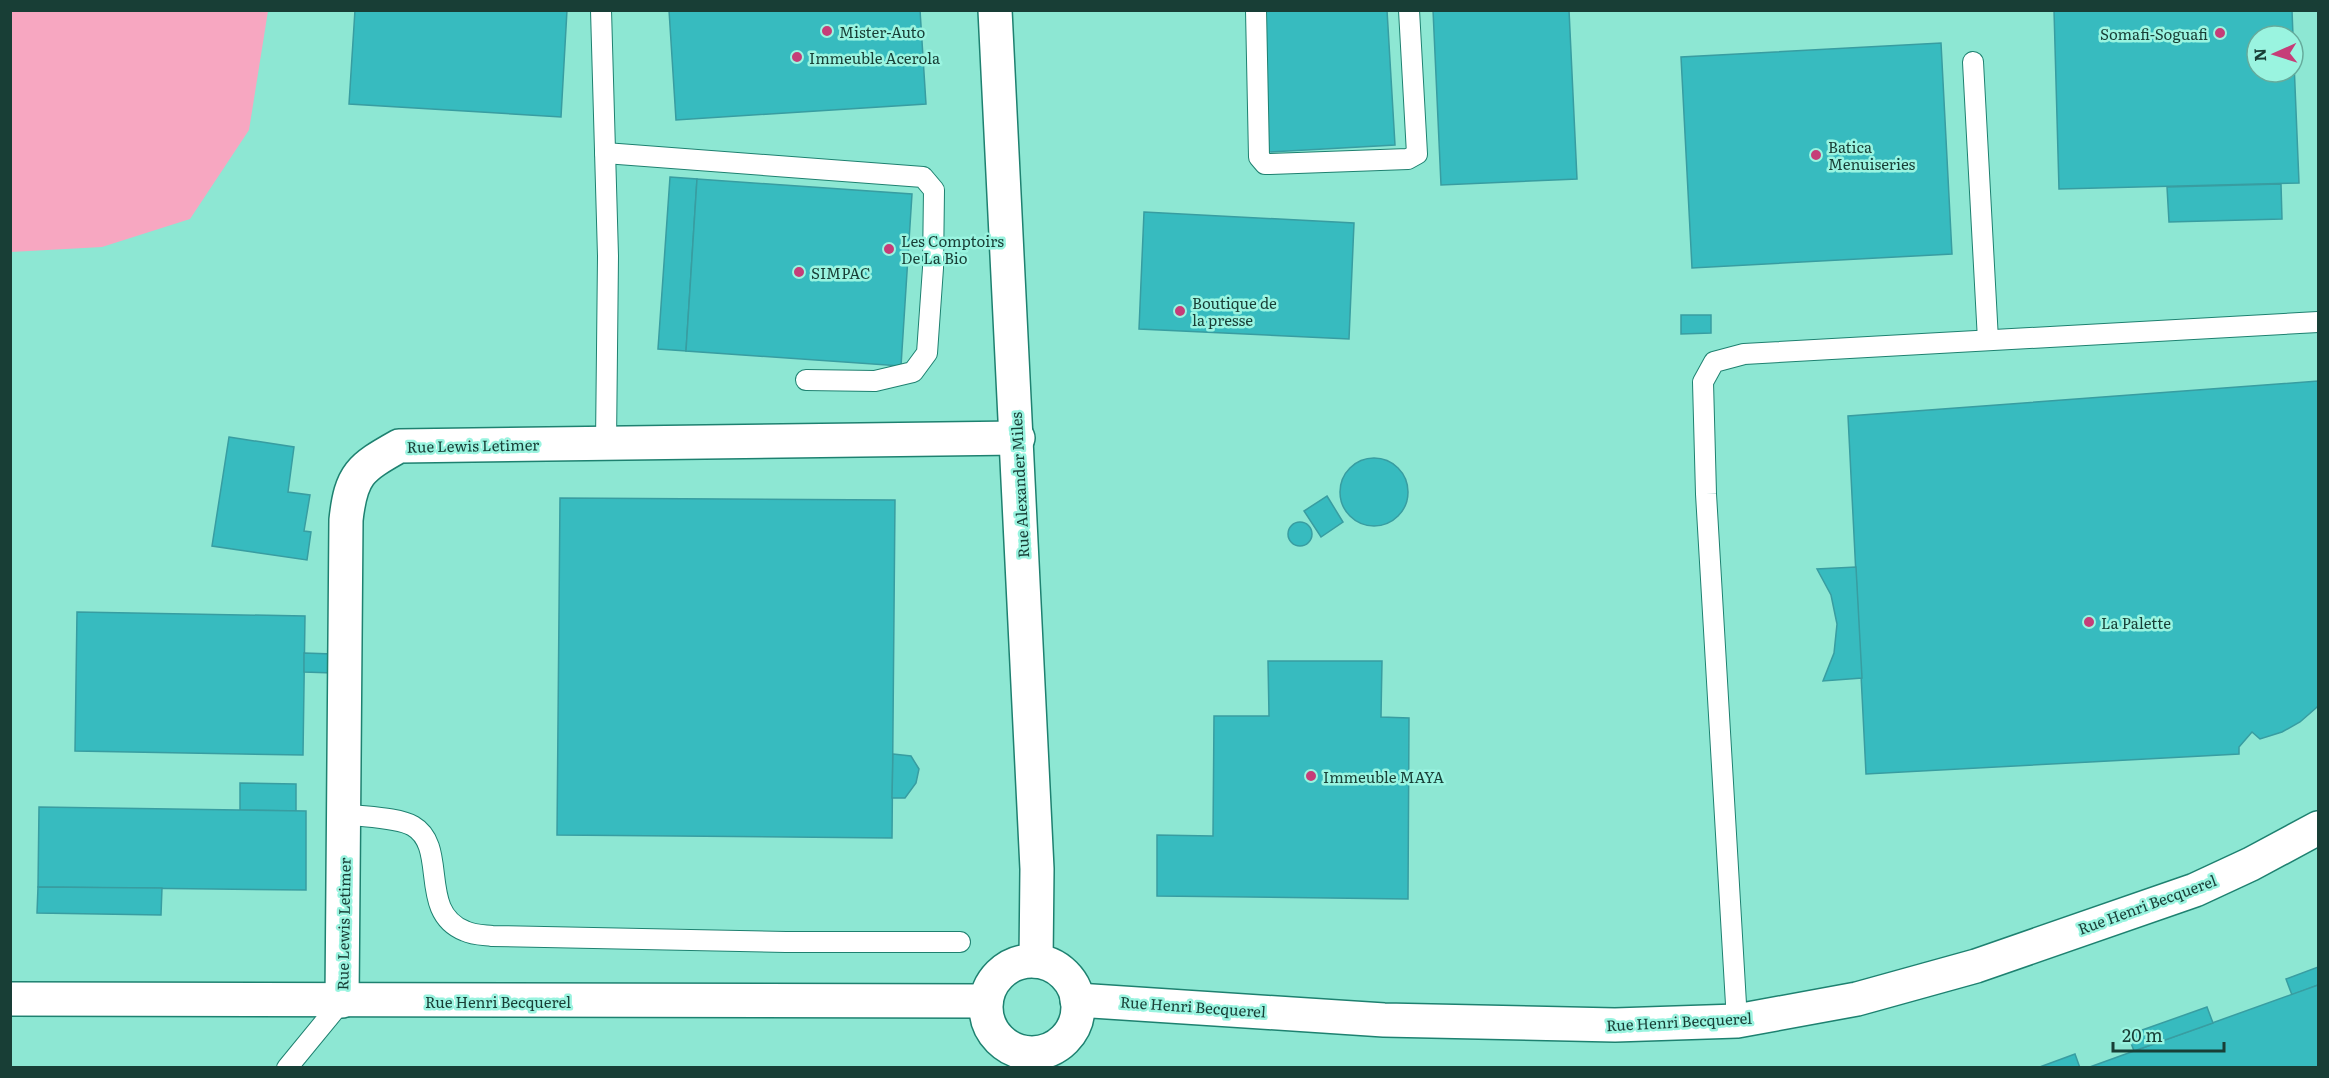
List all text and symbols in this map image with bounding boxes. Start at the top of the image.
place label: Mister-Auto [839,20,926,43]
place label: Somafi-Soguafi [2100,22,2208,45]
marker: Mister-Auto [820,24,834,38]
north arrow [2245,24,2305,84]
marker: Somafi-Soguafi [2213,26,2227,40]
place label: Immeuble Acerola [809,46,941,69]
text: N [2247,47,2271,62]
marker: Immeuble Acerola [790,50,804,64]
place label: Batica Menuiseries [1828,135,1916,175]
marker: Batica Menuiseries [1809,148,1823,162]
place label: Les Comptoirs De La Bio [901,229,1004,269]
marker: Les Comptoirs De La Bio [882,242,896,256]
place label: SIMPAC [811,261,871,284]
marker: SIMPAC [792,265,806,279]
place label: Boutique de la presse [1192,291,1277,331]
marker: Boutique de la presse [1173,304,1187,318]
street label: Rue Alexander Miles [1004,411,1034,559]
street label: Rue Lewis Letimer [406,432,540,458]
place label: La Palette [2101,611,2171,634]
marker: La Palette [2082,615,2096,629]
place label: Immeuble MAYA [1323,765,1444,788]
marker: Immeuble MAYA [1304,769,1318,783]
street label: Rue Lewis Letimer [330,857,356,991]
street label: Rue Henri Becquerel [2074,868,2220,940]
street label: Rue Henri Becquerel [1119,989,1267,1023]
street label: Rue Henri Becquerel [425,990,571,1013]
street label: Rue Henri Becquerel [1605,1006,1753,1036]
scale bar [2113,1015,2224,1053]
text: 20 m [2122,1021,2163,1048]

